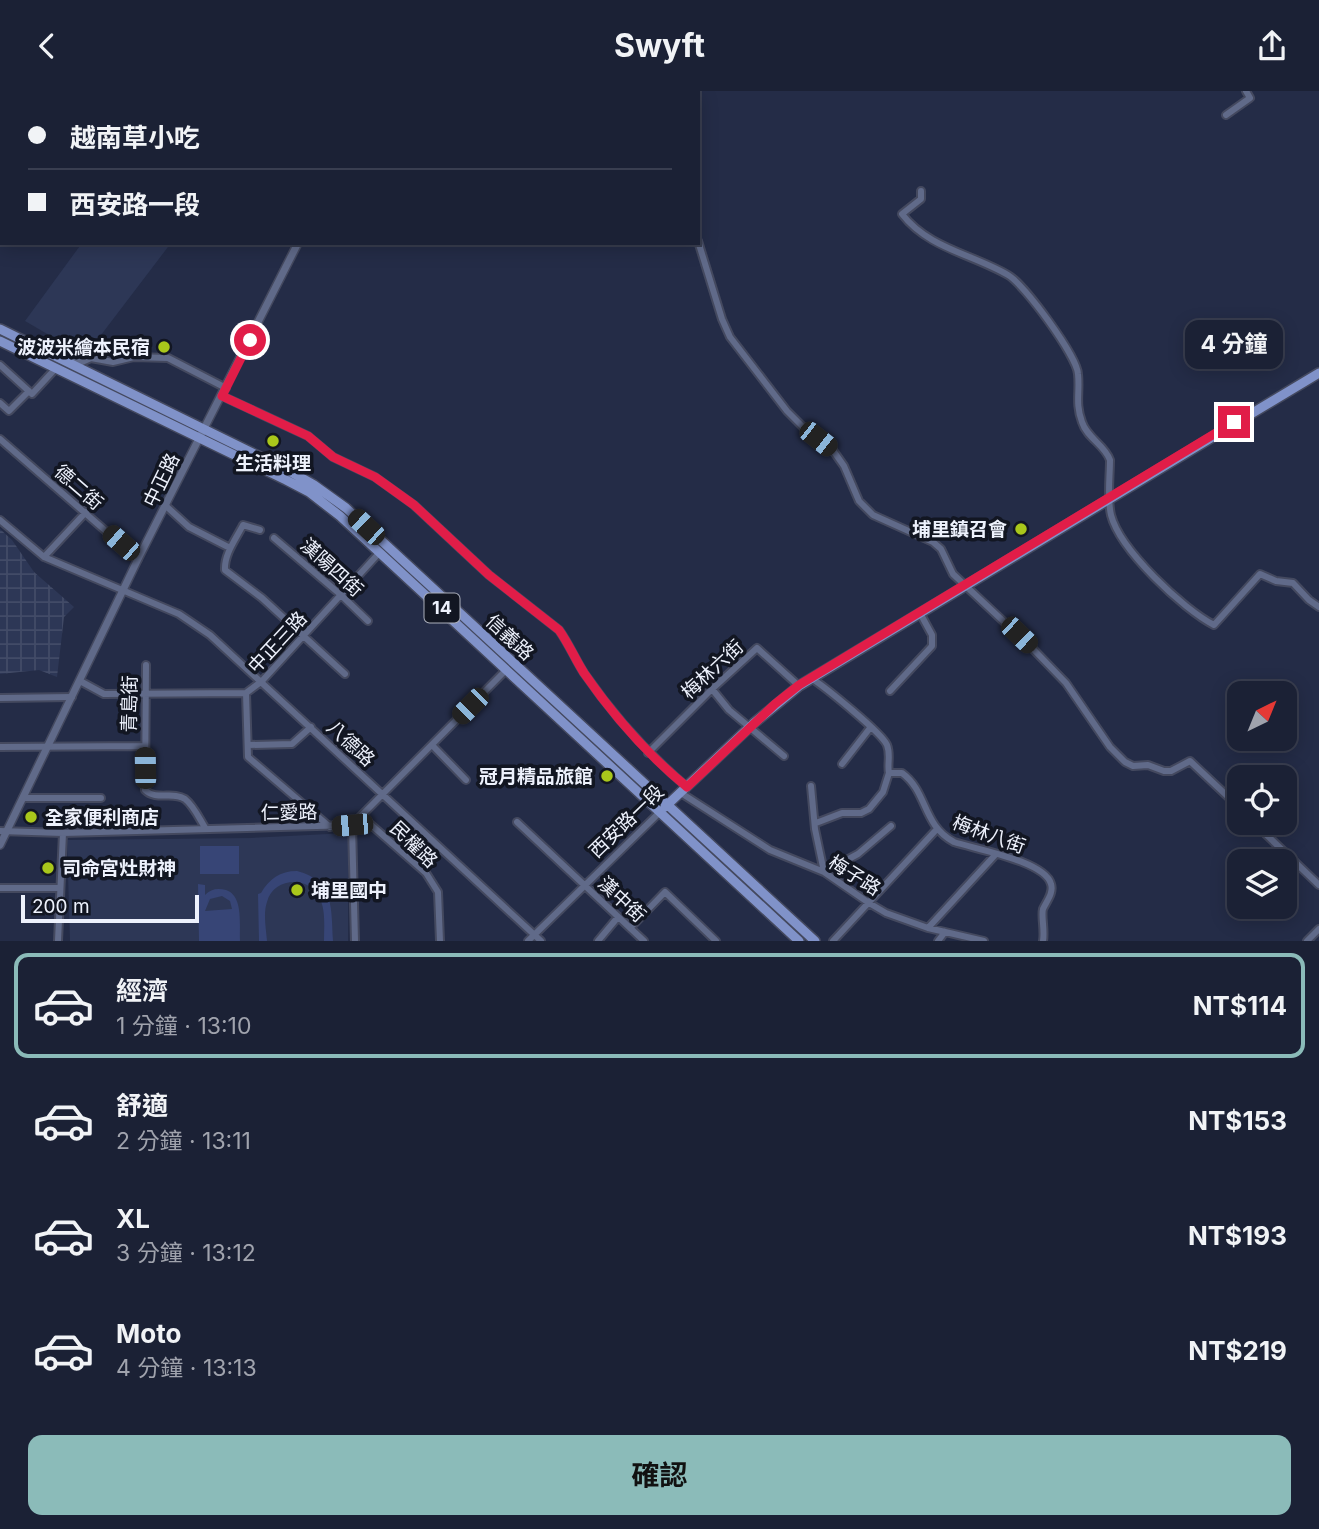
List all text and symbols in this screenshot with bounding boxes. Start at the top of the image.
text: Swyft [614,26,705,65]
icon: back [28,27,66,65]
icon: share [1253,27,1291,65]
text: 越南草小吃 [70,122,200,153]
text: 西安路一段 [70,189,200,220]
callout: 4 分鐘 [1185,321,1283,369]
route start [234,324,266,356]
text: 4 分鐘 [1200,330,1268,358]
place label: 波波米繪本民宿 [17,336,150,359]
marker: 波波米繪本民宿 [156,339,172,355]
route end [1218,406,1250,438]
car [795,418,842,460]
marker: 生活料理 [265,433,281,449]
street label: 中正路 [139,450,184,511]
place label: 生活料理 [235,452,311,475]
street label: 德二街 [50,460,108,515]
car [344,505,389,549]
place label: 埔里鎮召會 [912,518,1007,541]
car [99,521,144,565]
marker: 埔里鎮召會 [1013,521,1029,537]
street label: 漢陽四街 [296,533,368,601]
road number: 14 [424,594,460,623]
street label: 中正三路 [243,607,312,678]
street label: 信義路 [481,610,538,665]
car [997,613,1042,657]
street label: 梅林六街 [677,635,748,704]
street label: 青島街 [118,675,141,733]
north arrow [1227,681,1297,751]
map controls [1227,681,1297,919]
car [448,684,493,728]
street label: 八德路 [322,716,379,771]
car [135,747,156,789]
place label: 冠月精品旅館 [479,765,593,788]
button: locate [1227,765,1297,835]
marker: 冠月精品旅館 [599,768,615,784]
street label: 西安路一段 [584,780,669,863]
street label: 仁愛路 [260,801,318,824]
place label: 全家便利商店 [45,806,159,829]
marker: 全家便利商店 [23,809,39,825]
street label: 梅林八街 [949,811,1028,858]
car [331,813,374,837]
street label: 民權路 [385,816,442,872]
button: layers [1227,849,1297,919]
street label: 梅子路 [824,851,885,900]
place label: 司命宮灶財神 [62,857,176,880]
marker: 司命宮灶財神 [40,860,56,876]
street label: 漢中街 [593,872,650,927]
place label: 埔里國中 [311,879,387,902]
marker: 埔里國中 [289,882,305,898]
scale bar [21,892,200,924]
text: 200 m [32,895,90,918]
icon: car [32,974,95,1037]
text: 經濟 [116,975,168,1006]
text: NT$114 [1193,990,1287,1021]
text: 1 分鐘 · 13:10 [116,1012,251,1040]
icon: car [32,1089,95,1152]
text: 舒適 [116,1090,168,1121]
text: NT$153 [1188,1105,1287,1136]
text: 2 分鐘 · 13:11 [116,1127,251,1155]
text: XL [116,1203,150,1234]
icon: car [32,1204,95,1267]
text: NT$193 [1188,1220,1287,1251]
text: 3 分鐘 · 13:12 [116,1239,256,1267]
text: Moto [116,1318,181,1349]
icon: car [32,1319,95,1382]
text: NT$219 [1188,1335,1287,1366]
text: 4 分鐘 · 13:13 [116,1354,257,1382]
button: 確認 [28,1435,1291,1515]

